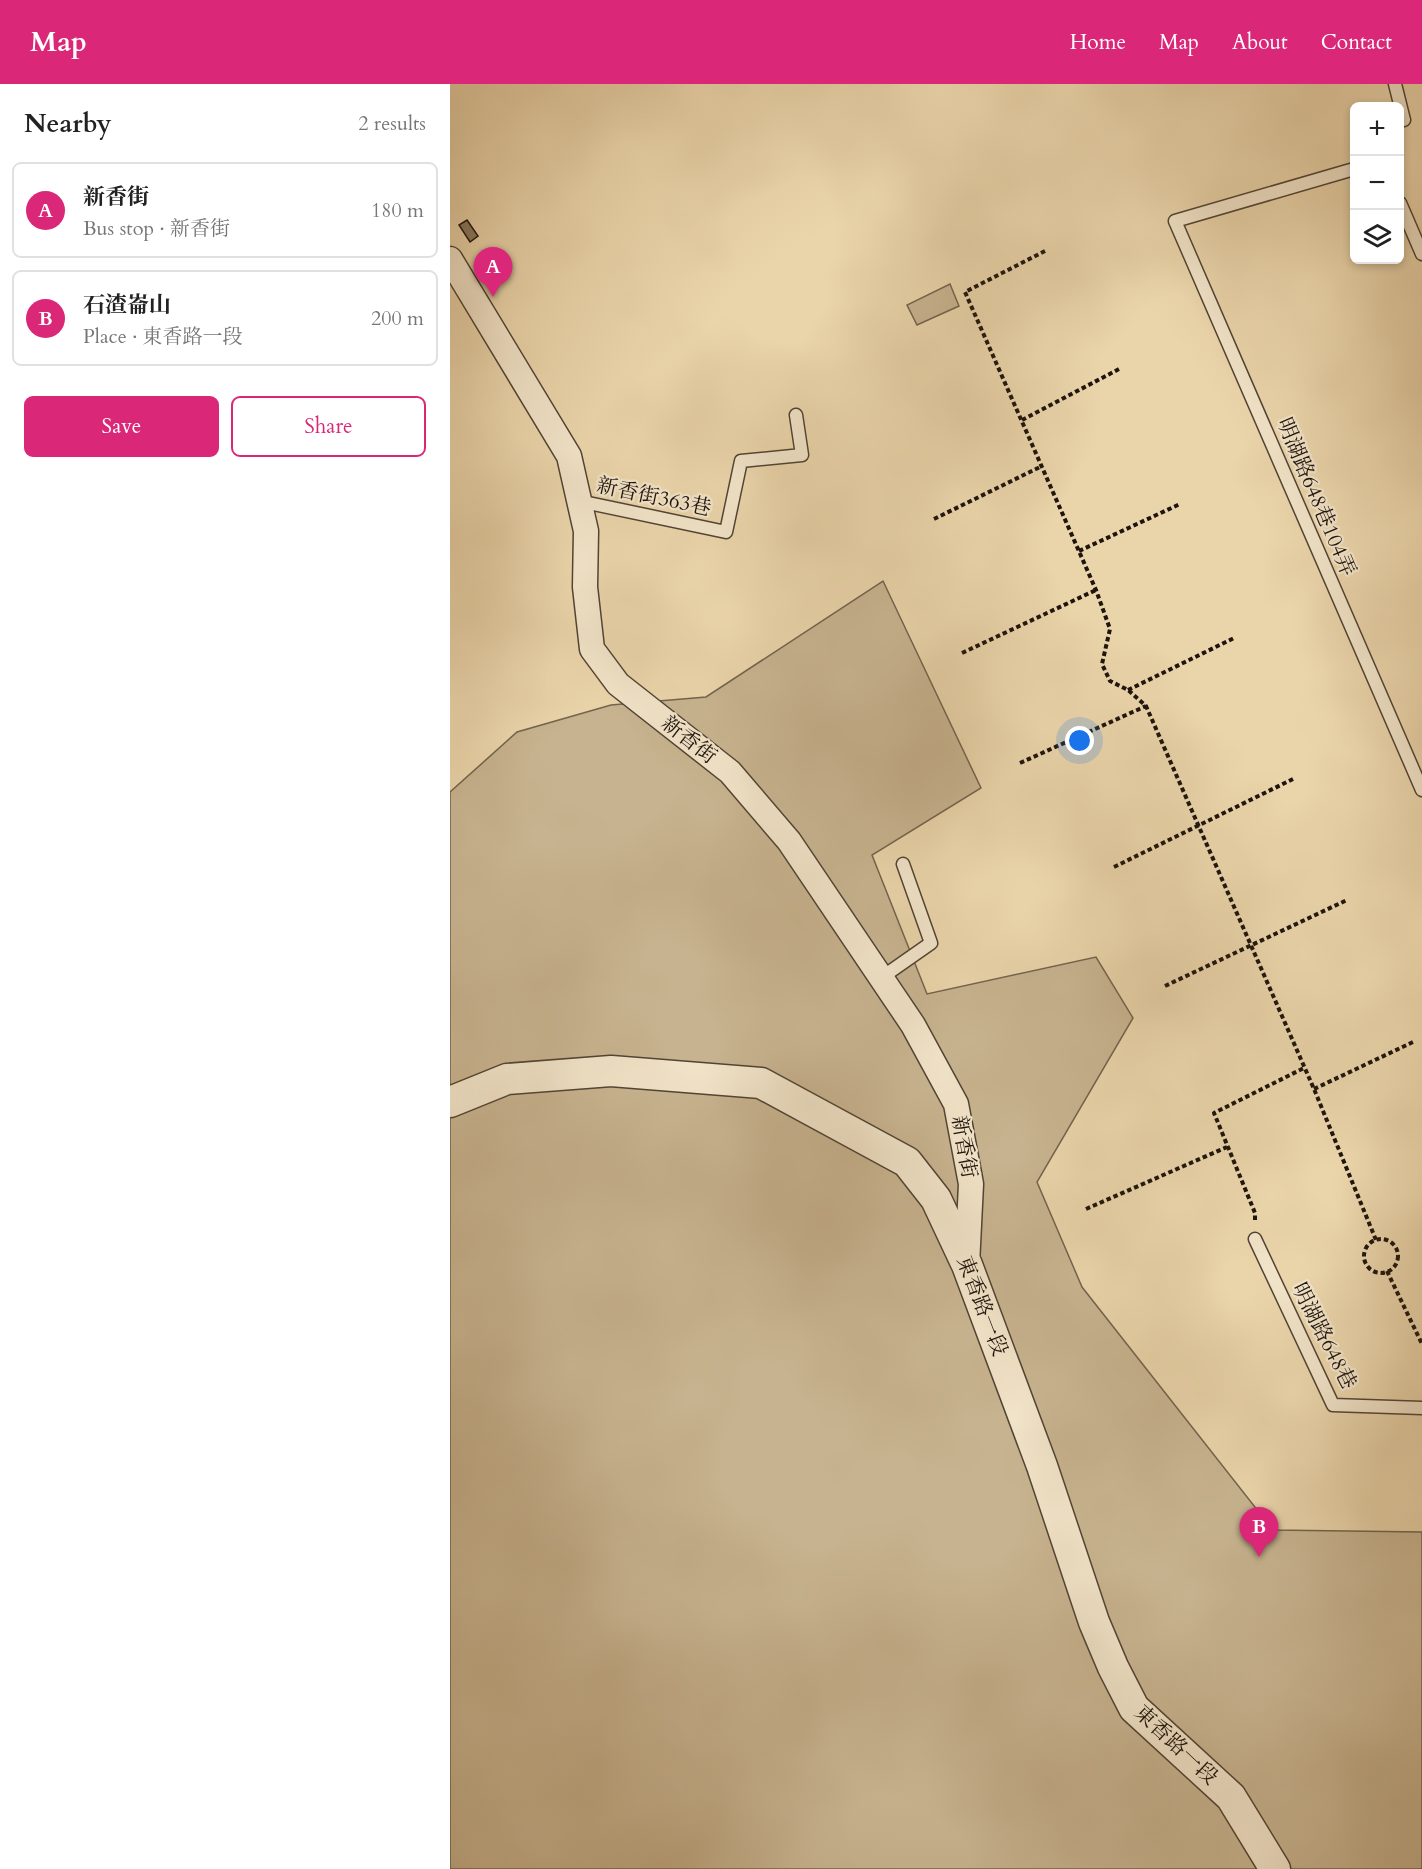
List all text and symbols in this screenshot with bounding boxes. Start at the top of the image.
text: Map [30,23,87,61]
text: Home [1070,28,1126,57]
text: Map [1159,28,1199,57]
text: About [1232,28,1288,57]
text: Contact [1321,28,1392,57]
map controls [1350,102,1404,264]
button: + [1350,102,1404,156]
text: Nearby [24,106,112,141]
text: 2 results [358,110,426,137]
button: − [1350,156,1404,210]
text: 新香街 [83,182,149,212]
text: A [38,197,53,224]
text: 180 m [371,197,424,224]
button: layers [1350,210,1404,264]
text: Bus stop · 新香街 [83,215,230,242]
pin: A [474,248,513,297]
text: 石渣崙山 [83,290,171,320]
text: B [38,305,53,332]
text: 200 m [371,305,424,332]
text: Place · 東香路一段 [83,323,243,350]
button: Save [24,396,219,457]
button: Share [231,396,426,457]
street label: 明湖路648巷104弄 [1270,413,1362,581]
street label: 新香街363巷 [594,471,714,523]
street label: 新香街 [655,709,723,771]
your location [1065,726,1094,755]
street label: 新香街 [944,1113,984,1181]
street label: 東香路一段 [950,1252,1014,1360]
street label: 明湖路648巷 [1285,1278,1363,1394]
pin: B [1240,1508,1278,1557]
street label: 東香路一段 [1128,1699,1224,1791]

